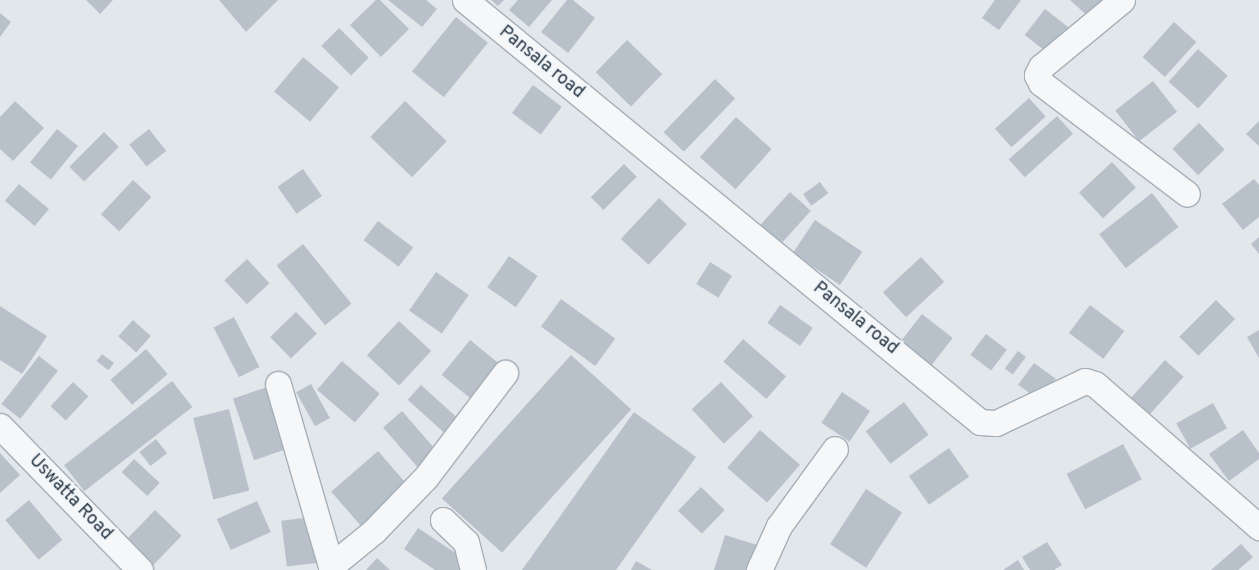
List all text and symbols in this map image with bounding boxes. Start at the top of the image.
street label: Pansala road [494,22,588,104]
street label: Pansala road [808,278,902,360]
street label: Uswatta Road [24,451,116,545]

